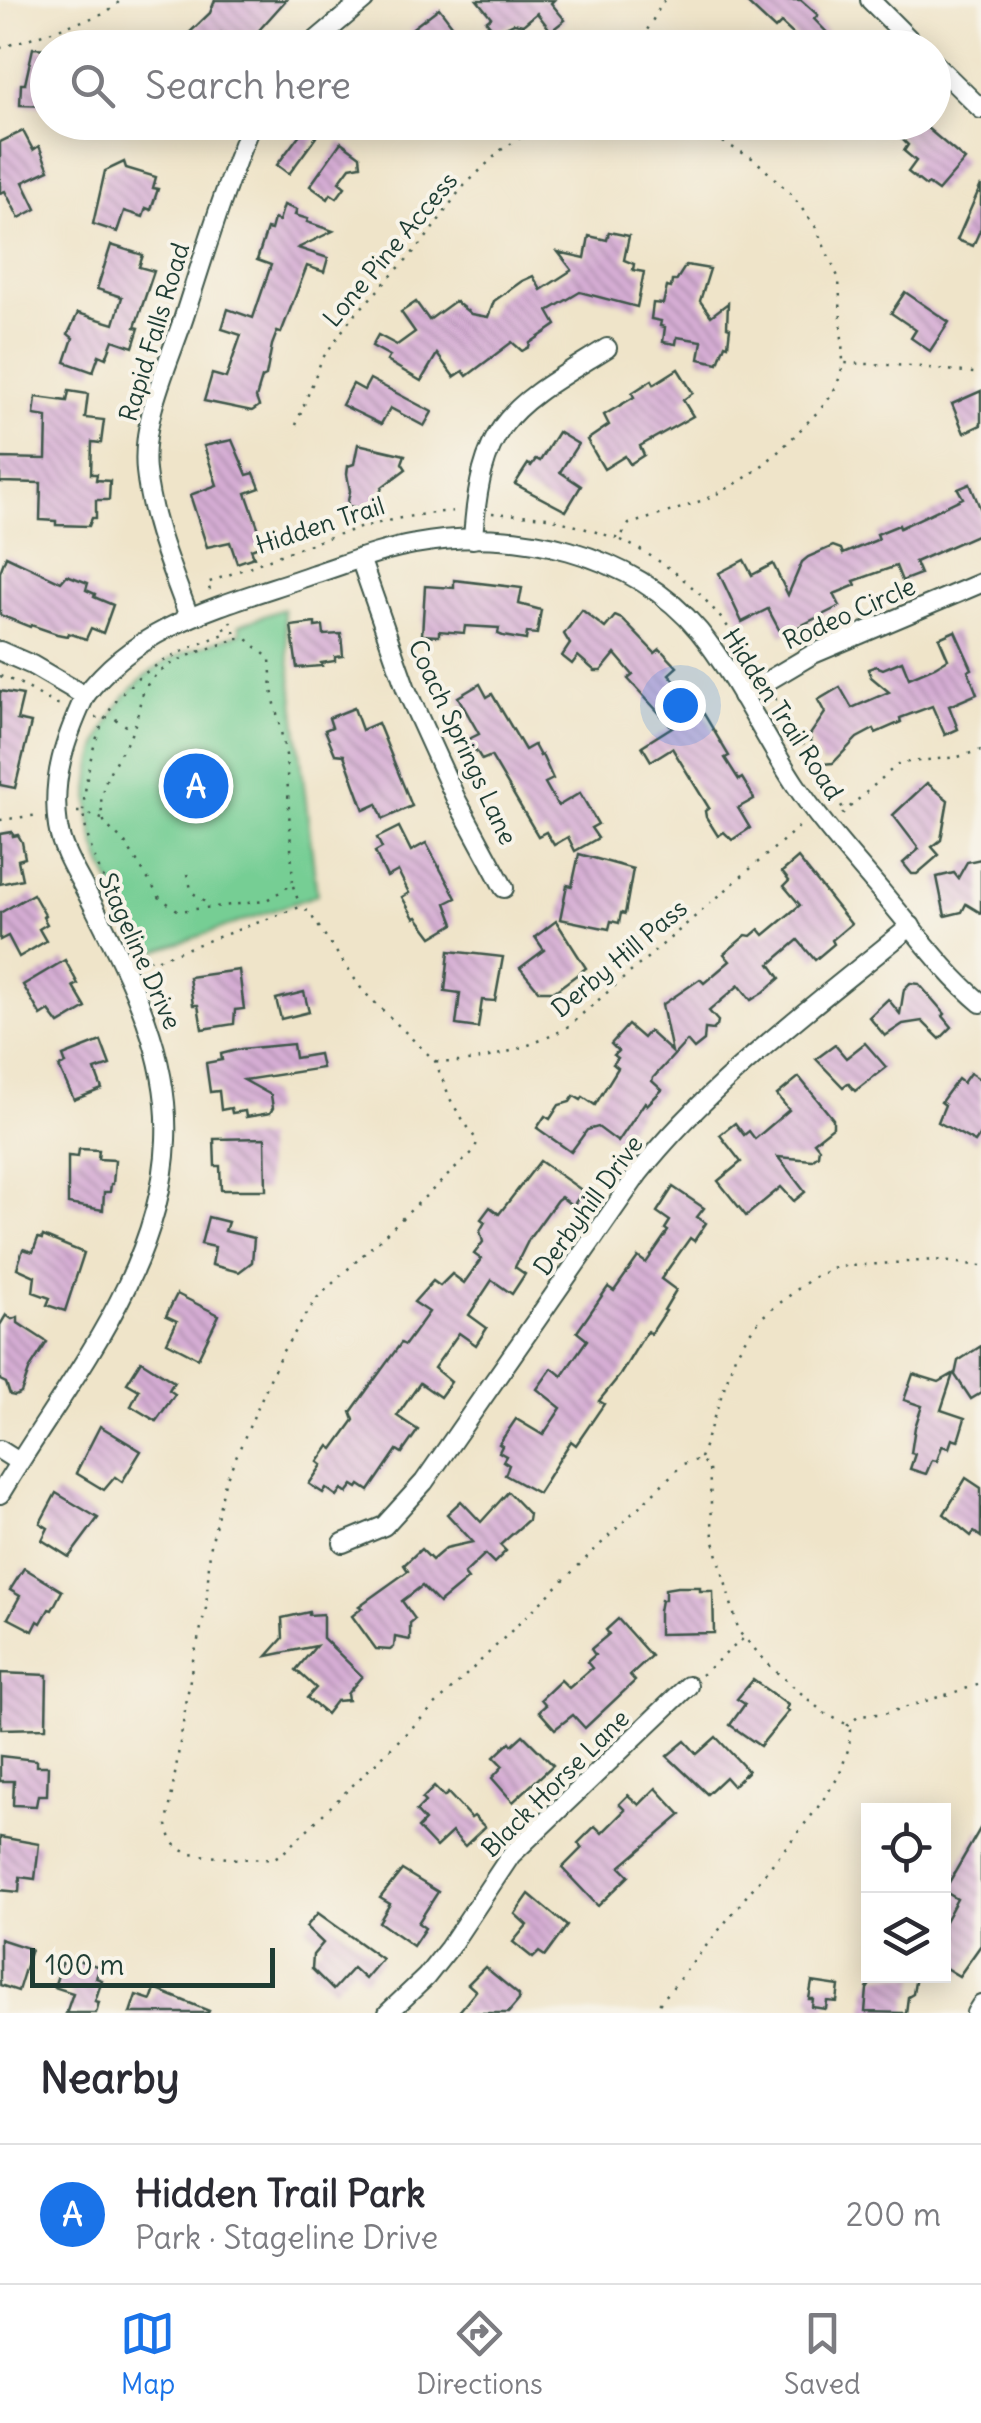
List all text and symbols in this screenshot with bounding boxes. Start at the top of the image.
search box [30,30,951,140]
icon: search [65,58,120,113]
text: Search here [145,62,351,109]
street label: Lone Pine Access [316,165,464,333]
street label: Rapid Falls Road [112,239,196,425]
street label: Hidden Trail [252,489,388,561]
street label: Rodeo Circle [778,570,920,656]
street label: Hidden Trail Road [716,622,850,806]
street label: Coach Springs Lane [401,634,525,850]
your location [655,680,706,731]
pin: A [164,748,228,824]
street label: Stageline Drive [91,868,189,1034]
street label: Derby Hill Pass [545,892,693,1024]
street label: Derbyhill Drive [526,1129,650,1281]
street label: Black Horse Lane [474,1702,636,1864]
map controls [861,1803,951,1983]
button: locate [861,1803,951,1893]
button: layers [861,1893,951,1983]
scale bar [30,1943,275,1988]
text: 100 m [45,1947,124,1983]
text: Nearby [40,2052,179,2104]
text: Hidden Trail Park [135,2170,425,2217]
text: A [62,2194,83,2235]
text: 200 m [846,2194,941,2235]
text: Park · Stageline Drive [135,2217,438,2258]
tab: Map [120,2306,175,2402]
tab: Directions [416,2306,543,2402]
tab: Saved [784,2306,861,2402]

